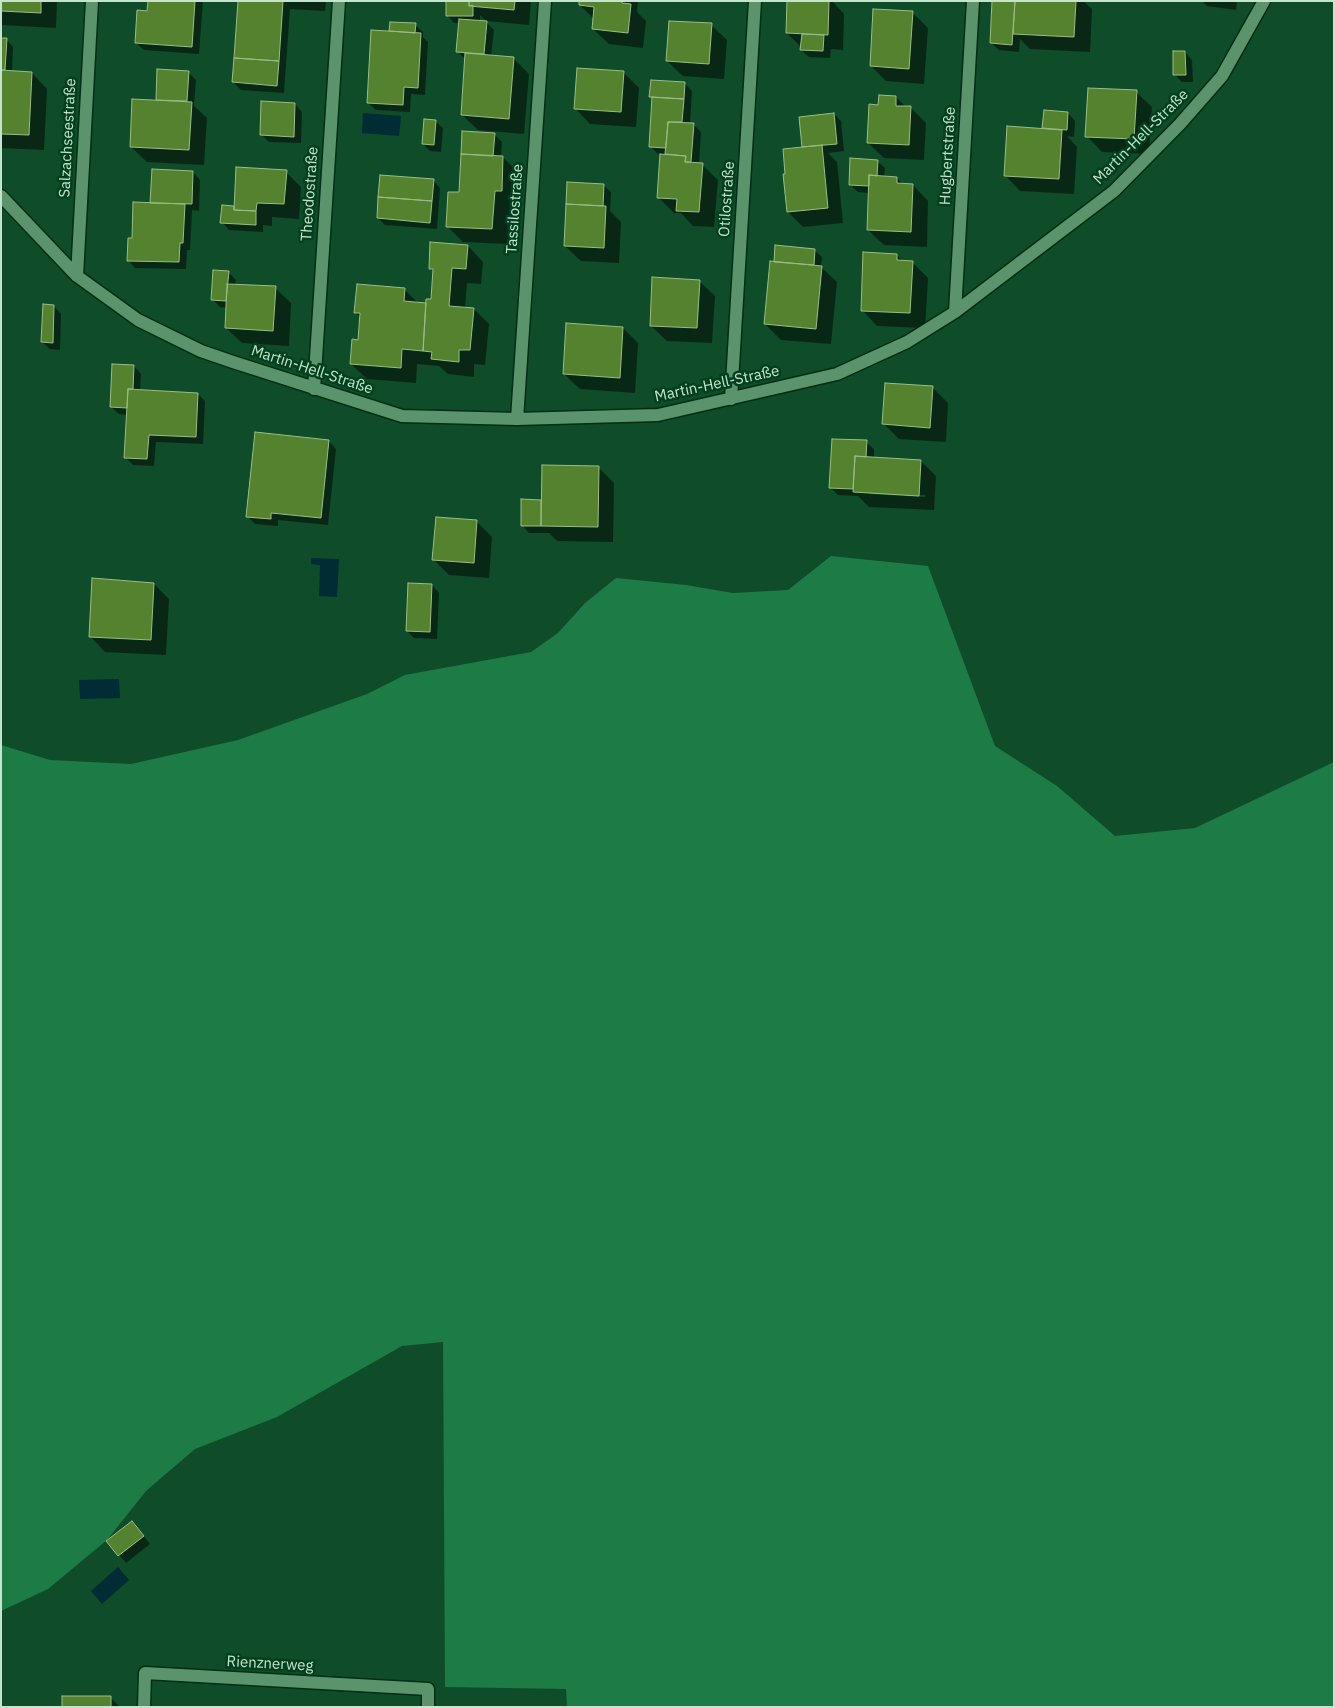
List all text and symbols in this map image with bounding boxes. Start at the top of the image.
street label: Salzachseestraße [56,78,80,198]
street label: Martin-Hell-Straße [1090,86,1192,188]
street label: Hugbertstraße [936,106,960,206]
street label: Theodostraße [298,146,322,242]
street label: Otilostraße [715,161,739,237]
street label: Tassilostraße [503,163,527,255]
street label: Martin-Hell-Straße [249,342,375,398]
street label: Martin-Hell-Straße [653,362,781,406]
street label: Rienznerweg [226,1653,314,1675]

